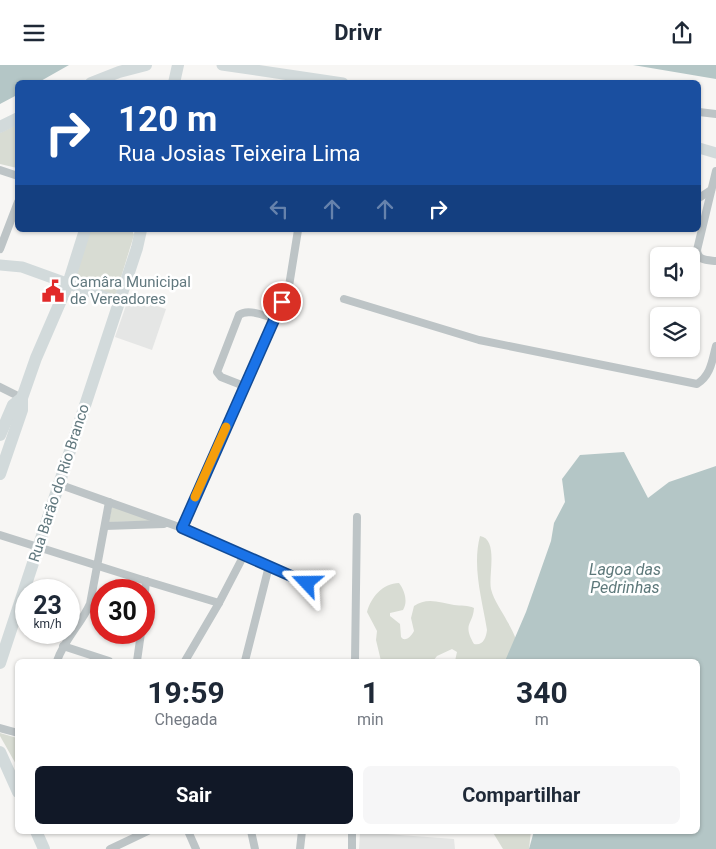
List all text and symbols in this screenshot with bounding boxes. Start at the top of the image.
icon: menu [20,19,48,47]
icon: share [668,19,696,47]
text: Drivr [334,20,382,45]
text: 120 m [118,99,217,140]
icon: right [35,100,100,165]
text: Rua Josias Teixeira Lima [118,141,361,166]
icon: left [265,195,293,223]
icon: ahead [318,195,346,223]
icon: ahead [371,195,399,223]
icon: right [424,195,452,223]
map controls [650,247,700,357]
button: sound [650,247,700,297]
place label: Camâra Municipal de Vereadores [70,273,191,308]
public building icon: Camâra Municipal de Vereadores [40,278,66,304]
pin [261,281,303,323]
icon: arrive [268,288,296,316]
button: layers [650,307,700,357]
street label: Rua Barão do Rio Branco [25,402,93,564]
position arrow [280,556,332,608]
water label: Lagoa das Pedrinhas [589,560,661,597]
speed limit sign: 30 [90,579,155,644]
text: 23 [33,591,62,620]
text: km/h [33,617,62,631]
text: 19:59 [147,675,225,710]
text: 1 [362,675,379,710]
text: 340 [516,675,568,710]
text: Chegada [154,710,218,729]
text: min [357,710,384,729]
text: m [535,710,549,729]
button: Sair [35,766,353,824]
button: Compartilhar [363,766,680,824]

